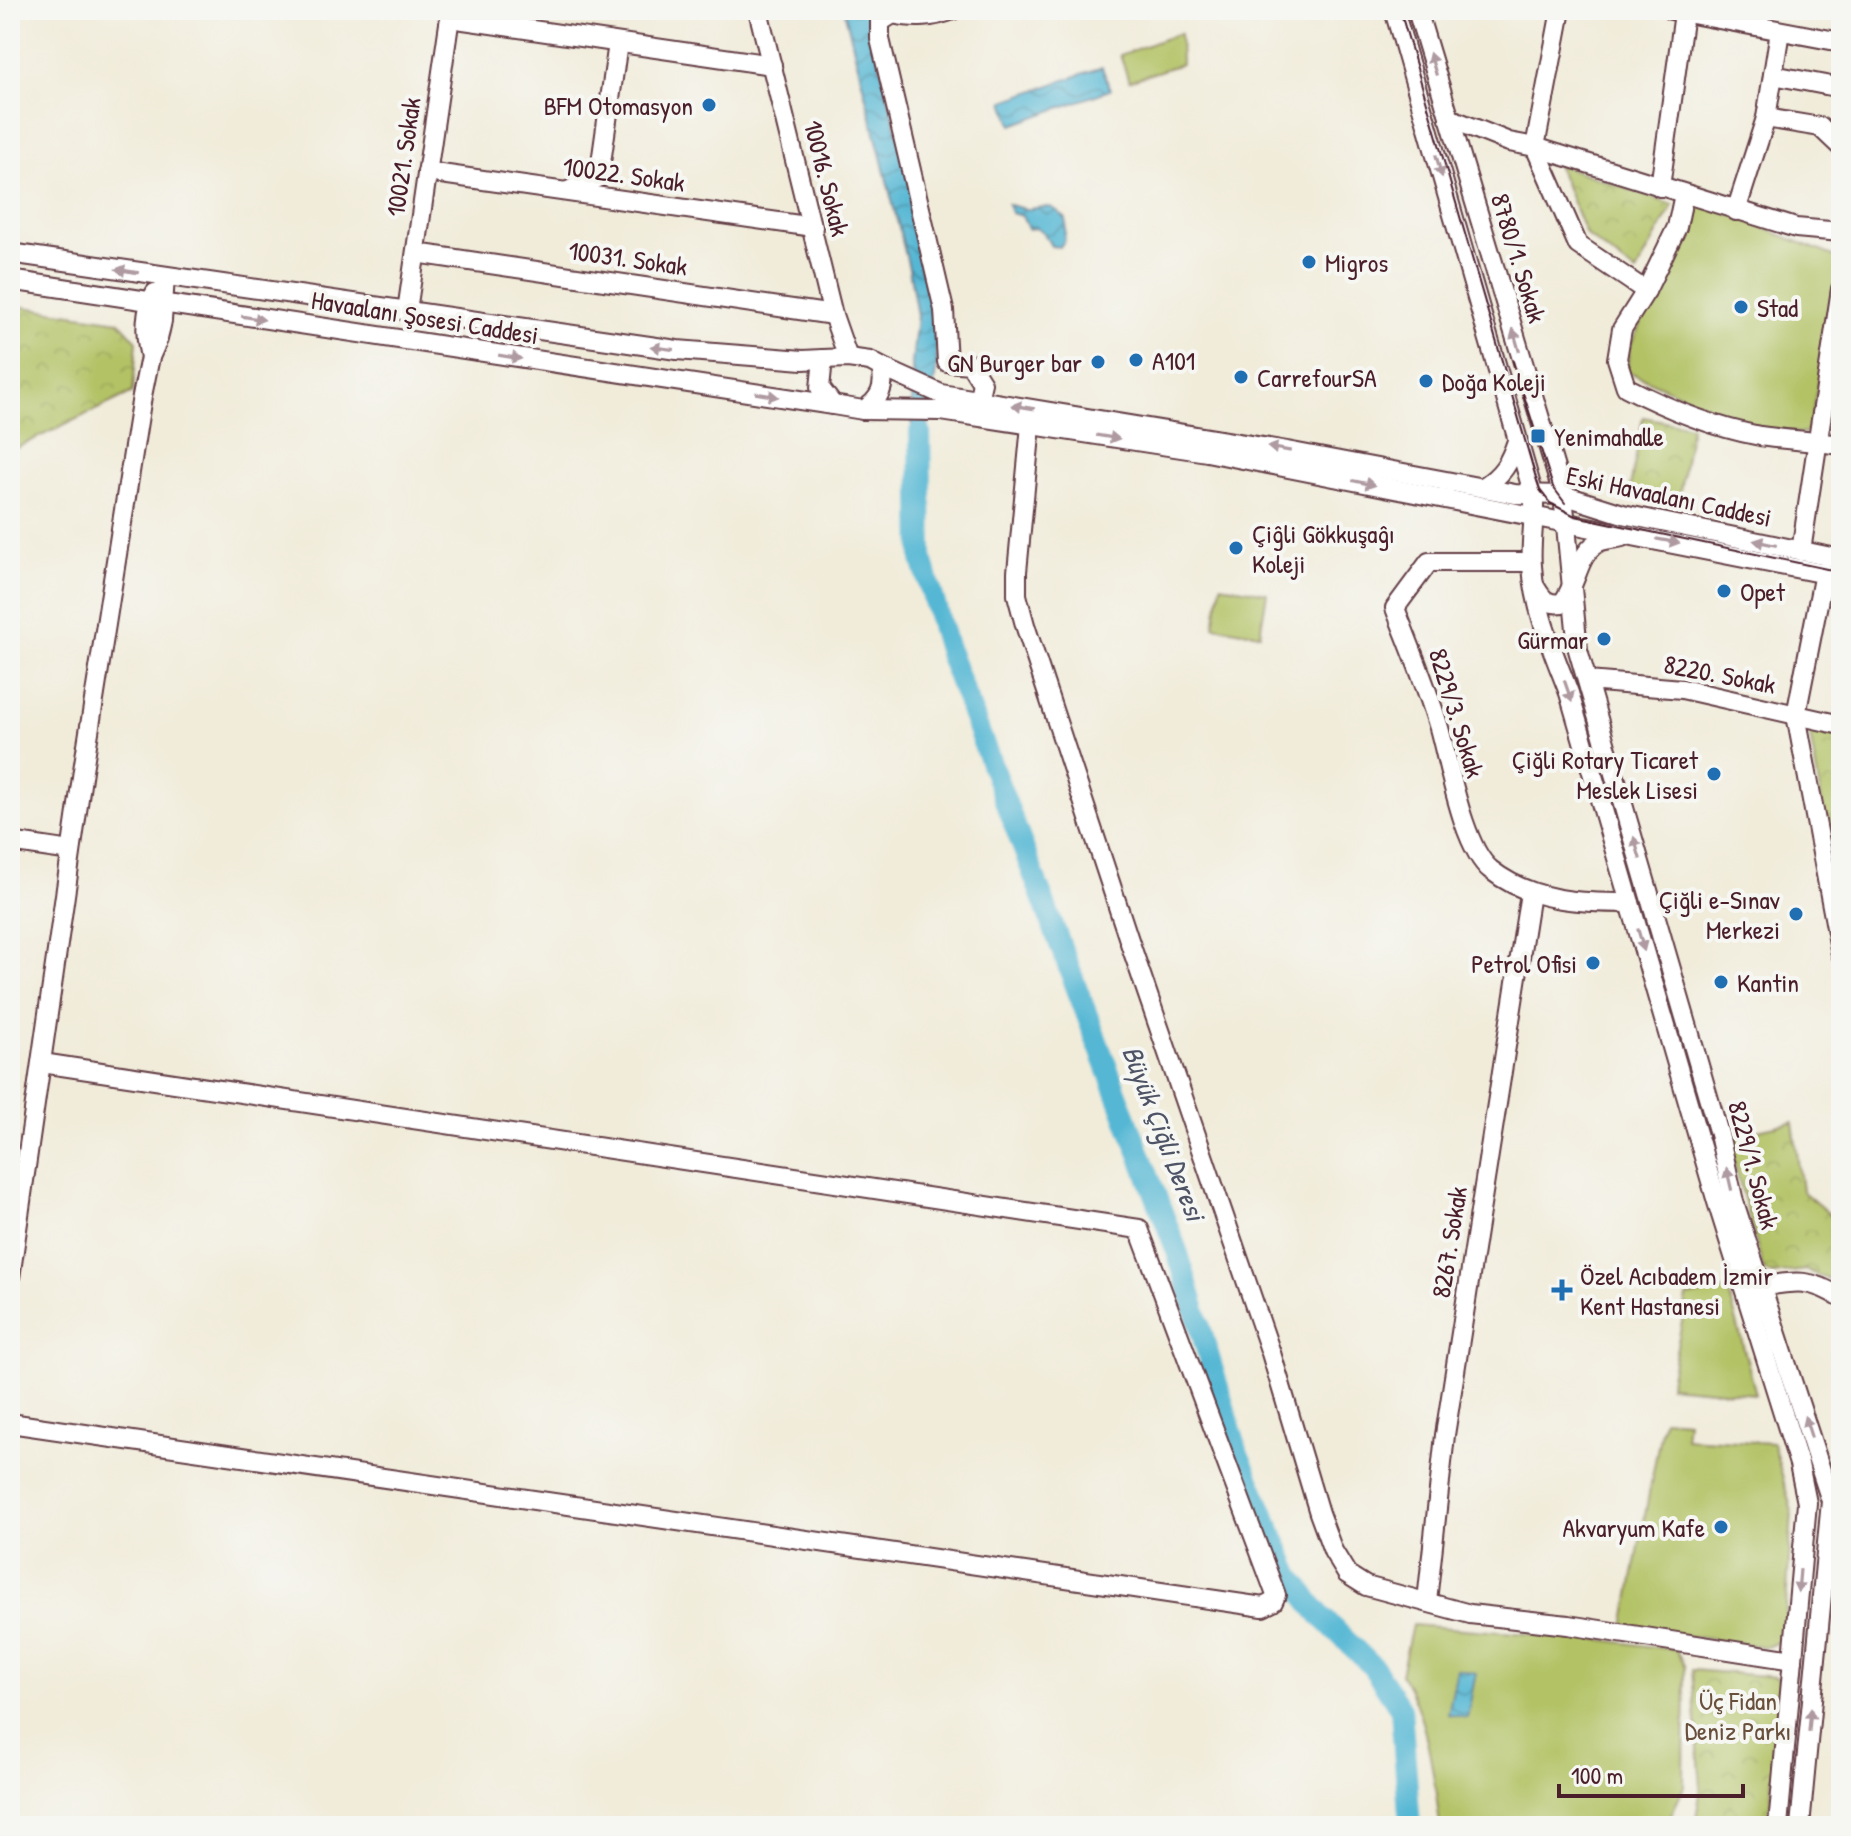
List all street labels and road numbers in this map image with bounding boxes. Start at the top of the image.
street label: 10021. Sokak [377,95,429,219]
street label: 10016. Sokak [796,116,858,240]
street label: 10022. Sokak [561,148,687,200]
street label: 8780/1. Sokak [1483,189,1555,327]
street label: 10031. Sokak [566,232,690,284]
street label: Havaalanı Şosesi Caddesi [309,282,541,352]
street label: Eski Havaalanı Caddesi [1563,457,1775,535]
street label: 8229/3. Sokak [1421,644,1493,782]
street label: 8220. Sokak [1661,646,1779,702]
street label: 8229/1. Sokak [1720,1097,1788,1233]
street label: 8267. Sokak [1423,1184,1475,1300]

